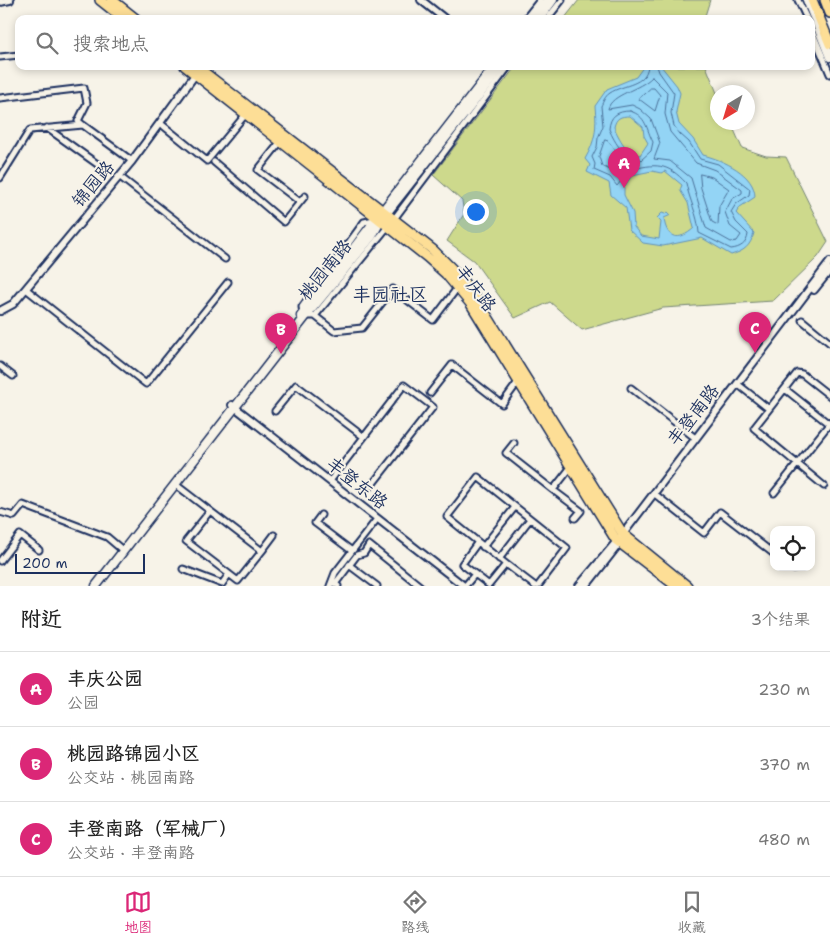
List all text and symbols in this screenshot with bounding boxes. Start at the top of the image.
search box [15,15,815,70]
icon: search [33,29,61,57]
text: 搜索地点 [73,31,149,56]
north arrow [710,85,755,130]
pin: A [608,147,640,188]
street label: 锦园路 [66,156,120,212]
your location [463,199,489,225]
street label: 桃园南路 [293,234,357,306]
street label: 丰庆路 [450,259,502,317]
district label: 丰园社区 [352,282,428,307]
pin: C [739,312,771,353]
pin: B [265,313,297,354]
street label: 丰登南路 [661,379,725,451]
street label: 丰登东路 [321,451,393,515]
map controls [770,526,815,571]
button: locate [770,526,815,571]
scale bar [15,551,145,574]
text: 200 m [22,554,68,572]
text: 附近 [20,605,62,633]
text: 3个结果 [751,609,810,630]
text: 丰庆公园 [67,666,143,691]
text: A [30,679,42,700]
text: 230 m [758,679,810,700]
text: 公园 [67,692,99,713]
text: 桃园路锦园小区 [67,741,200,766]
text: B [31,754,41,775]
text: 370 m [759,754,810,775]
text: 公交站 · 桃园南路 [67,767,194,788]
text: 丰登南路（军械厂） [67,816,238,841]
text: C [31,829,41,850]
text: 480 m [758,829,810,850]
text: 公交站 · 丰登南路 [67,842,194,863]
tab: 地图 [124,888,152,936]
tab: 路线 [401,888,429,936]
tab: 收藏 [678,888,706,936]

